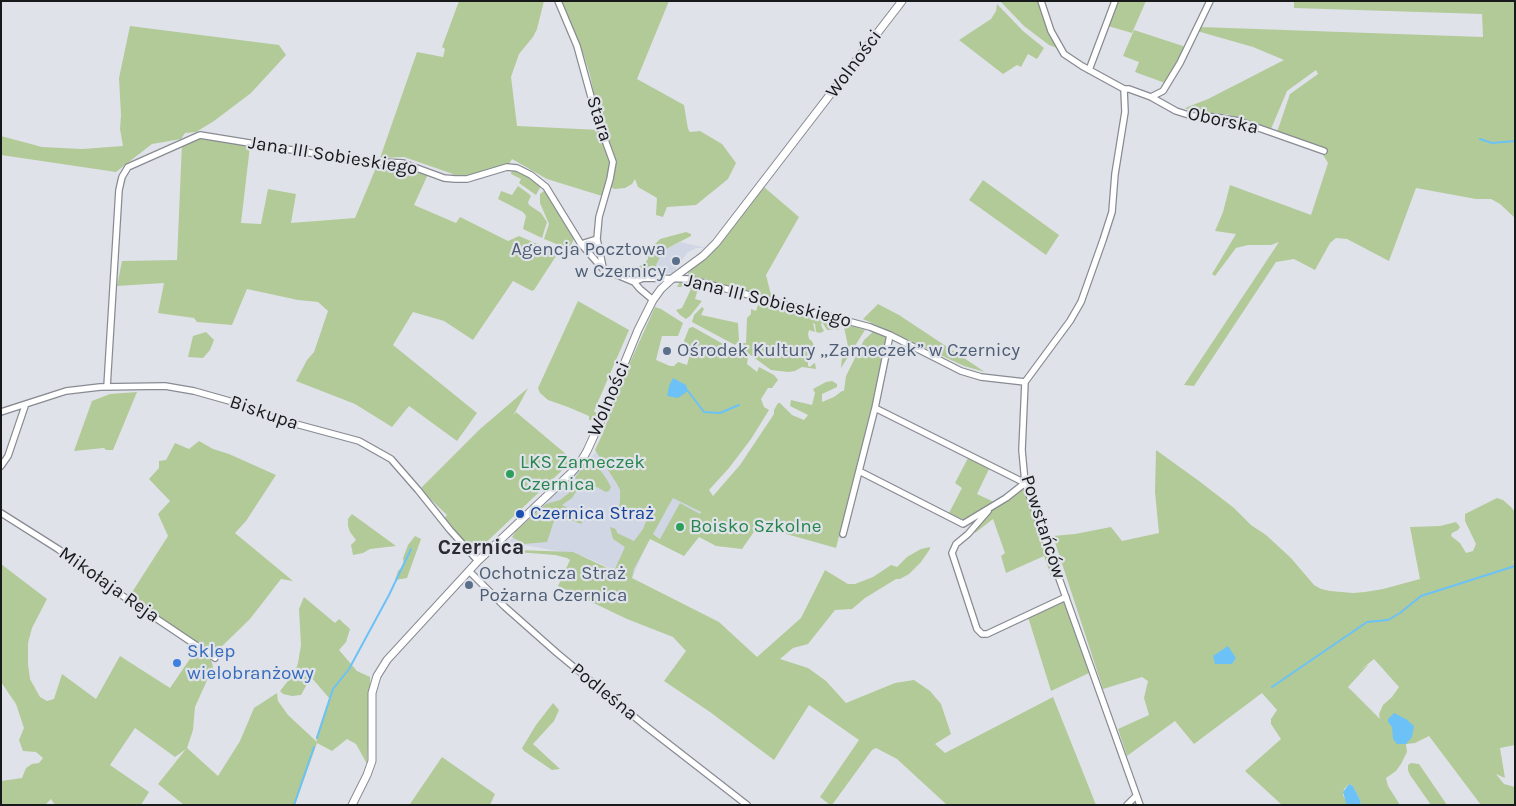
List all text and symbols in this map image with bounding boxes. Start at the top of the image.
street label: Wolności [821,25,887,103]
street label: Stara [581,93,617,145]
street label: Oborska [1185,102,1261,140]
street label: Jana III Sobieskiego [247,131,419,181]
place label: Agencja Pocztowa w Czernicy [511,239,666,283]
marker: Agencja Pocztowa w Czernicy [670,255,682,267]
street label: Jana III Sobieskiego [682,269,854,333]
place label: Ośrodek Kultury „Zameczek” w Czernicy [677,340,1020,362]
marker: Ośrodek Kultury „Zameczek” w Czernicy [661,345,673,357]
street label: Wolności [583,358,635,440]
street label: Biskupa [227,391,301,435]
place label: LKS Zameczek Czernica [520,452,645,496]
marker: LKS Zameczek Czernica [504,468,516,480]
street label: Powstańców [1016,472,1070,582]
place label: Czernica Straż [530,503,654,525]
marker: Czernica Straż [514,508,526,520]
place label: Boisko Szkolne [690,516,822,538]
marker: Boisko Szkolne [674,521,686,533]
district label: Czernica [438,535,524,561]
street label: Mikołaja Reja [54,542,164,628]
place label: Ochotnicza Straż Pożarna Czernica [479,563,627,607]
marker: Ochotnicza Straż Pożarna Czernica [463,579,475,591]
place label: Sklep wielobranżowy [187,641,314,685]
marker: Sklep wielobranżowy [171,657,183,669]
street label: Podleśna [566,658,642,726]

